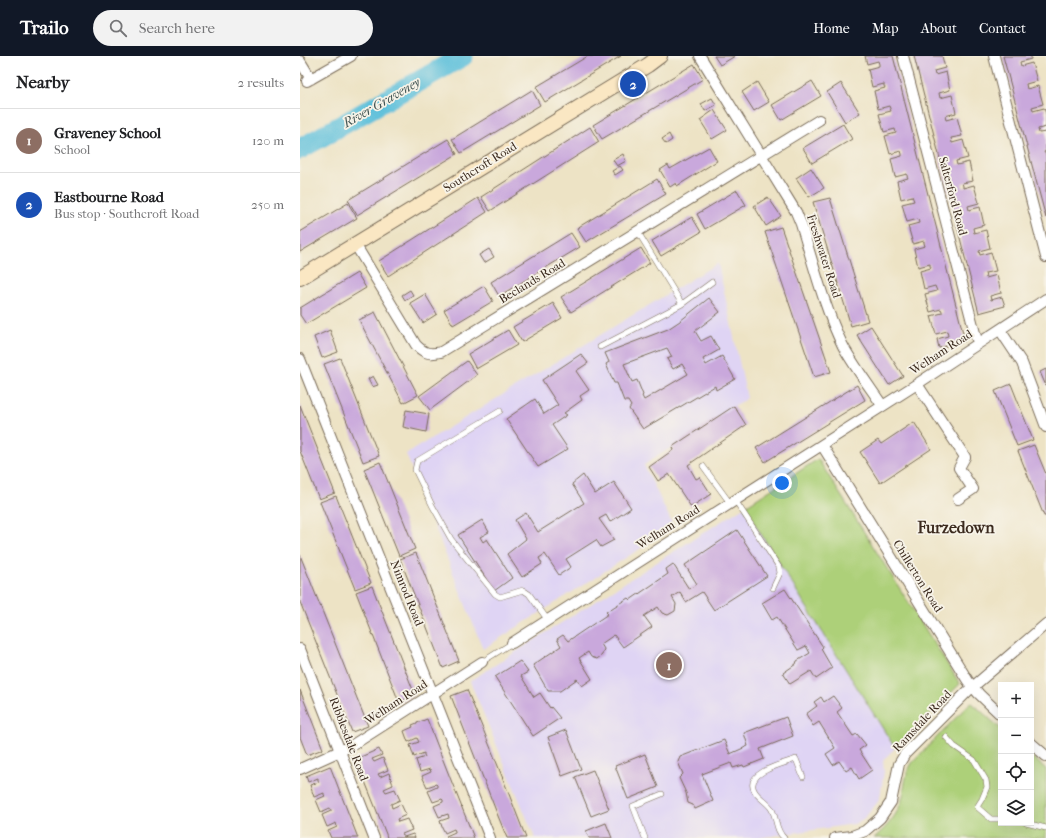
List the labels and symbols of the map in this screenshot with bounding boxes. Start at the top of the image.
pin: 2 [620,69,646,99]
water label: River Graveney [339,74,423,131]
street label: Southcroft Road [441,139,520,195]
street label: Salterford Road [936,155,970,237]
street label: Freshwater Road [804,212,844,300]
street label: Beclands Road [496,255,568,306]
street label: Welham Road [906,326,975,378]
your location [772,473,792,493]
street label: Welham Road [633,502,703,552]
district label: Furzedown [916,518,995,537]
street label: Chillerton Road [890,537,946,615]
street label: Nimrod Road [388,558,427,628]
pin: 1 [656,650,682,680]
street label: Welham Road [361,676,430,728]
street label: Ramsdale Road [890,687,955,755]
street label: Ribblesdale Road [327,695,372,783]

